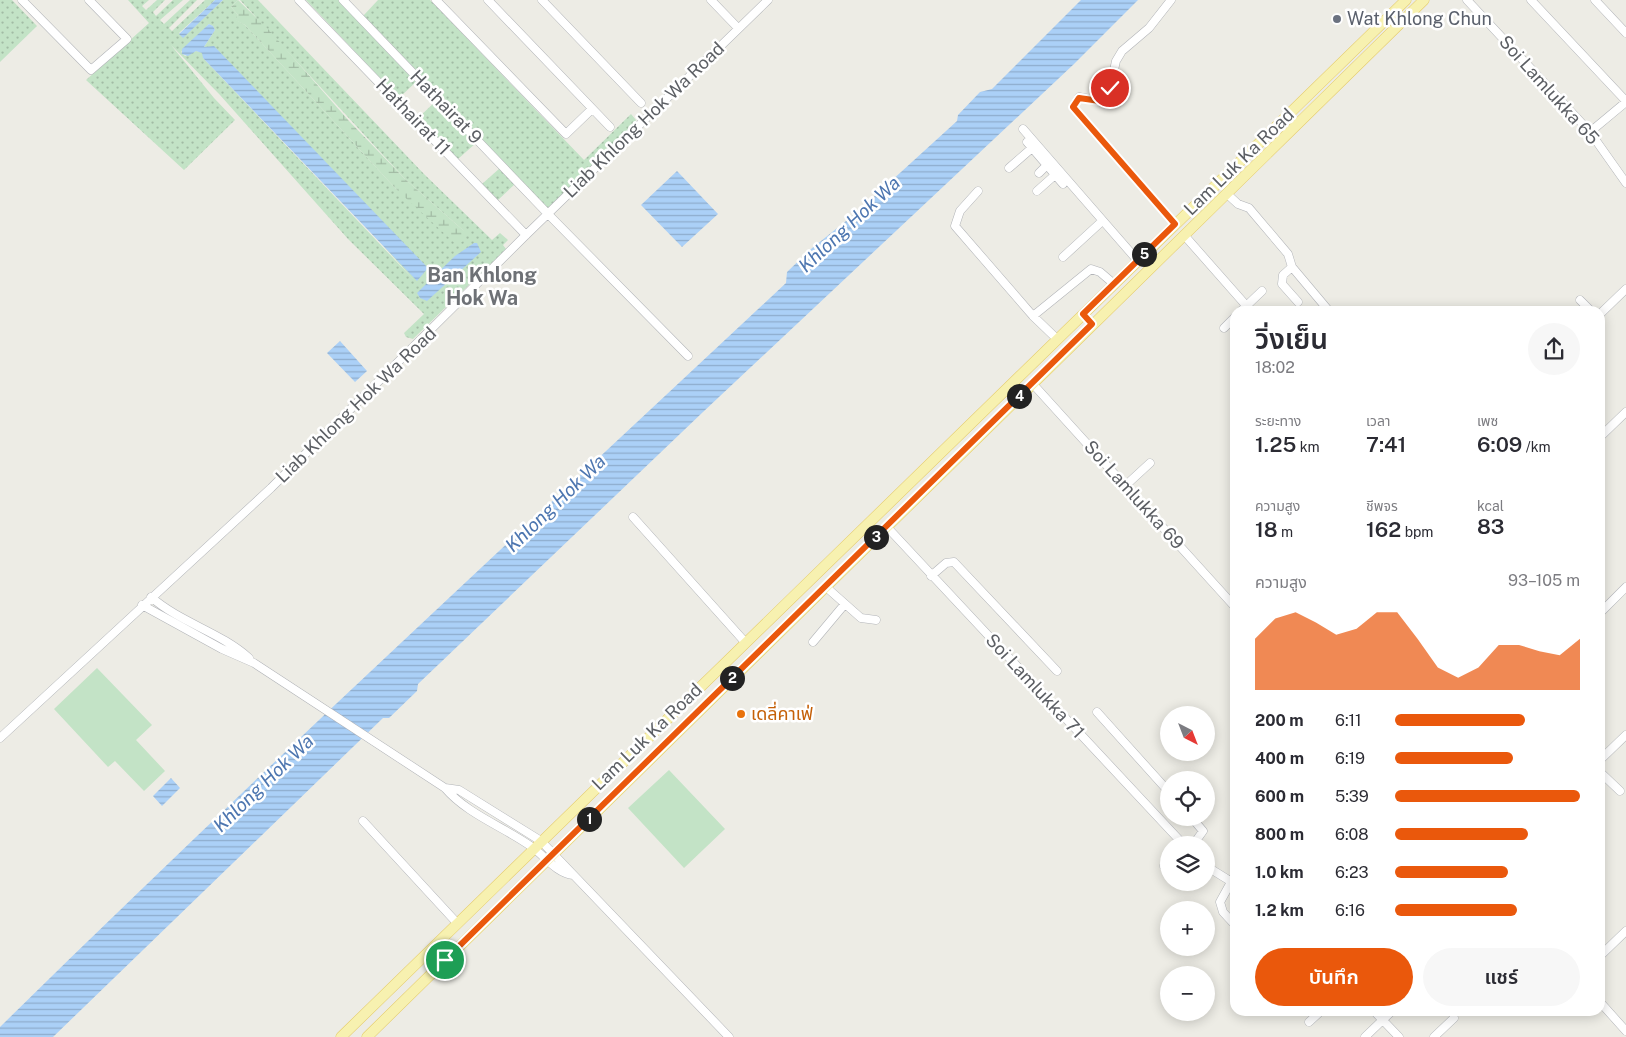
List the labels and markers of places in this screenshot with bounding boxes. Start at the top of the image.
place label: Wat Khlong Chun [1347,8,1492,29]
marker: Wat Khlong Chun [1331,13,1343,25]
pin [1089,67,1131,109]
pin: 5 [1132,242,1156,266]
pin: 4 [1006,384,1032,408]
pin: 3 [864,524,888,550]
pin: 2 [720,666,744,690]
place label: เดลี่คาเฟ่ [751,701,813,724]
marker: เดลี่คาเฟ่ [735,708,747,720]
pin: 1 [576,806,602,832]
pin [424,939,466,981]

